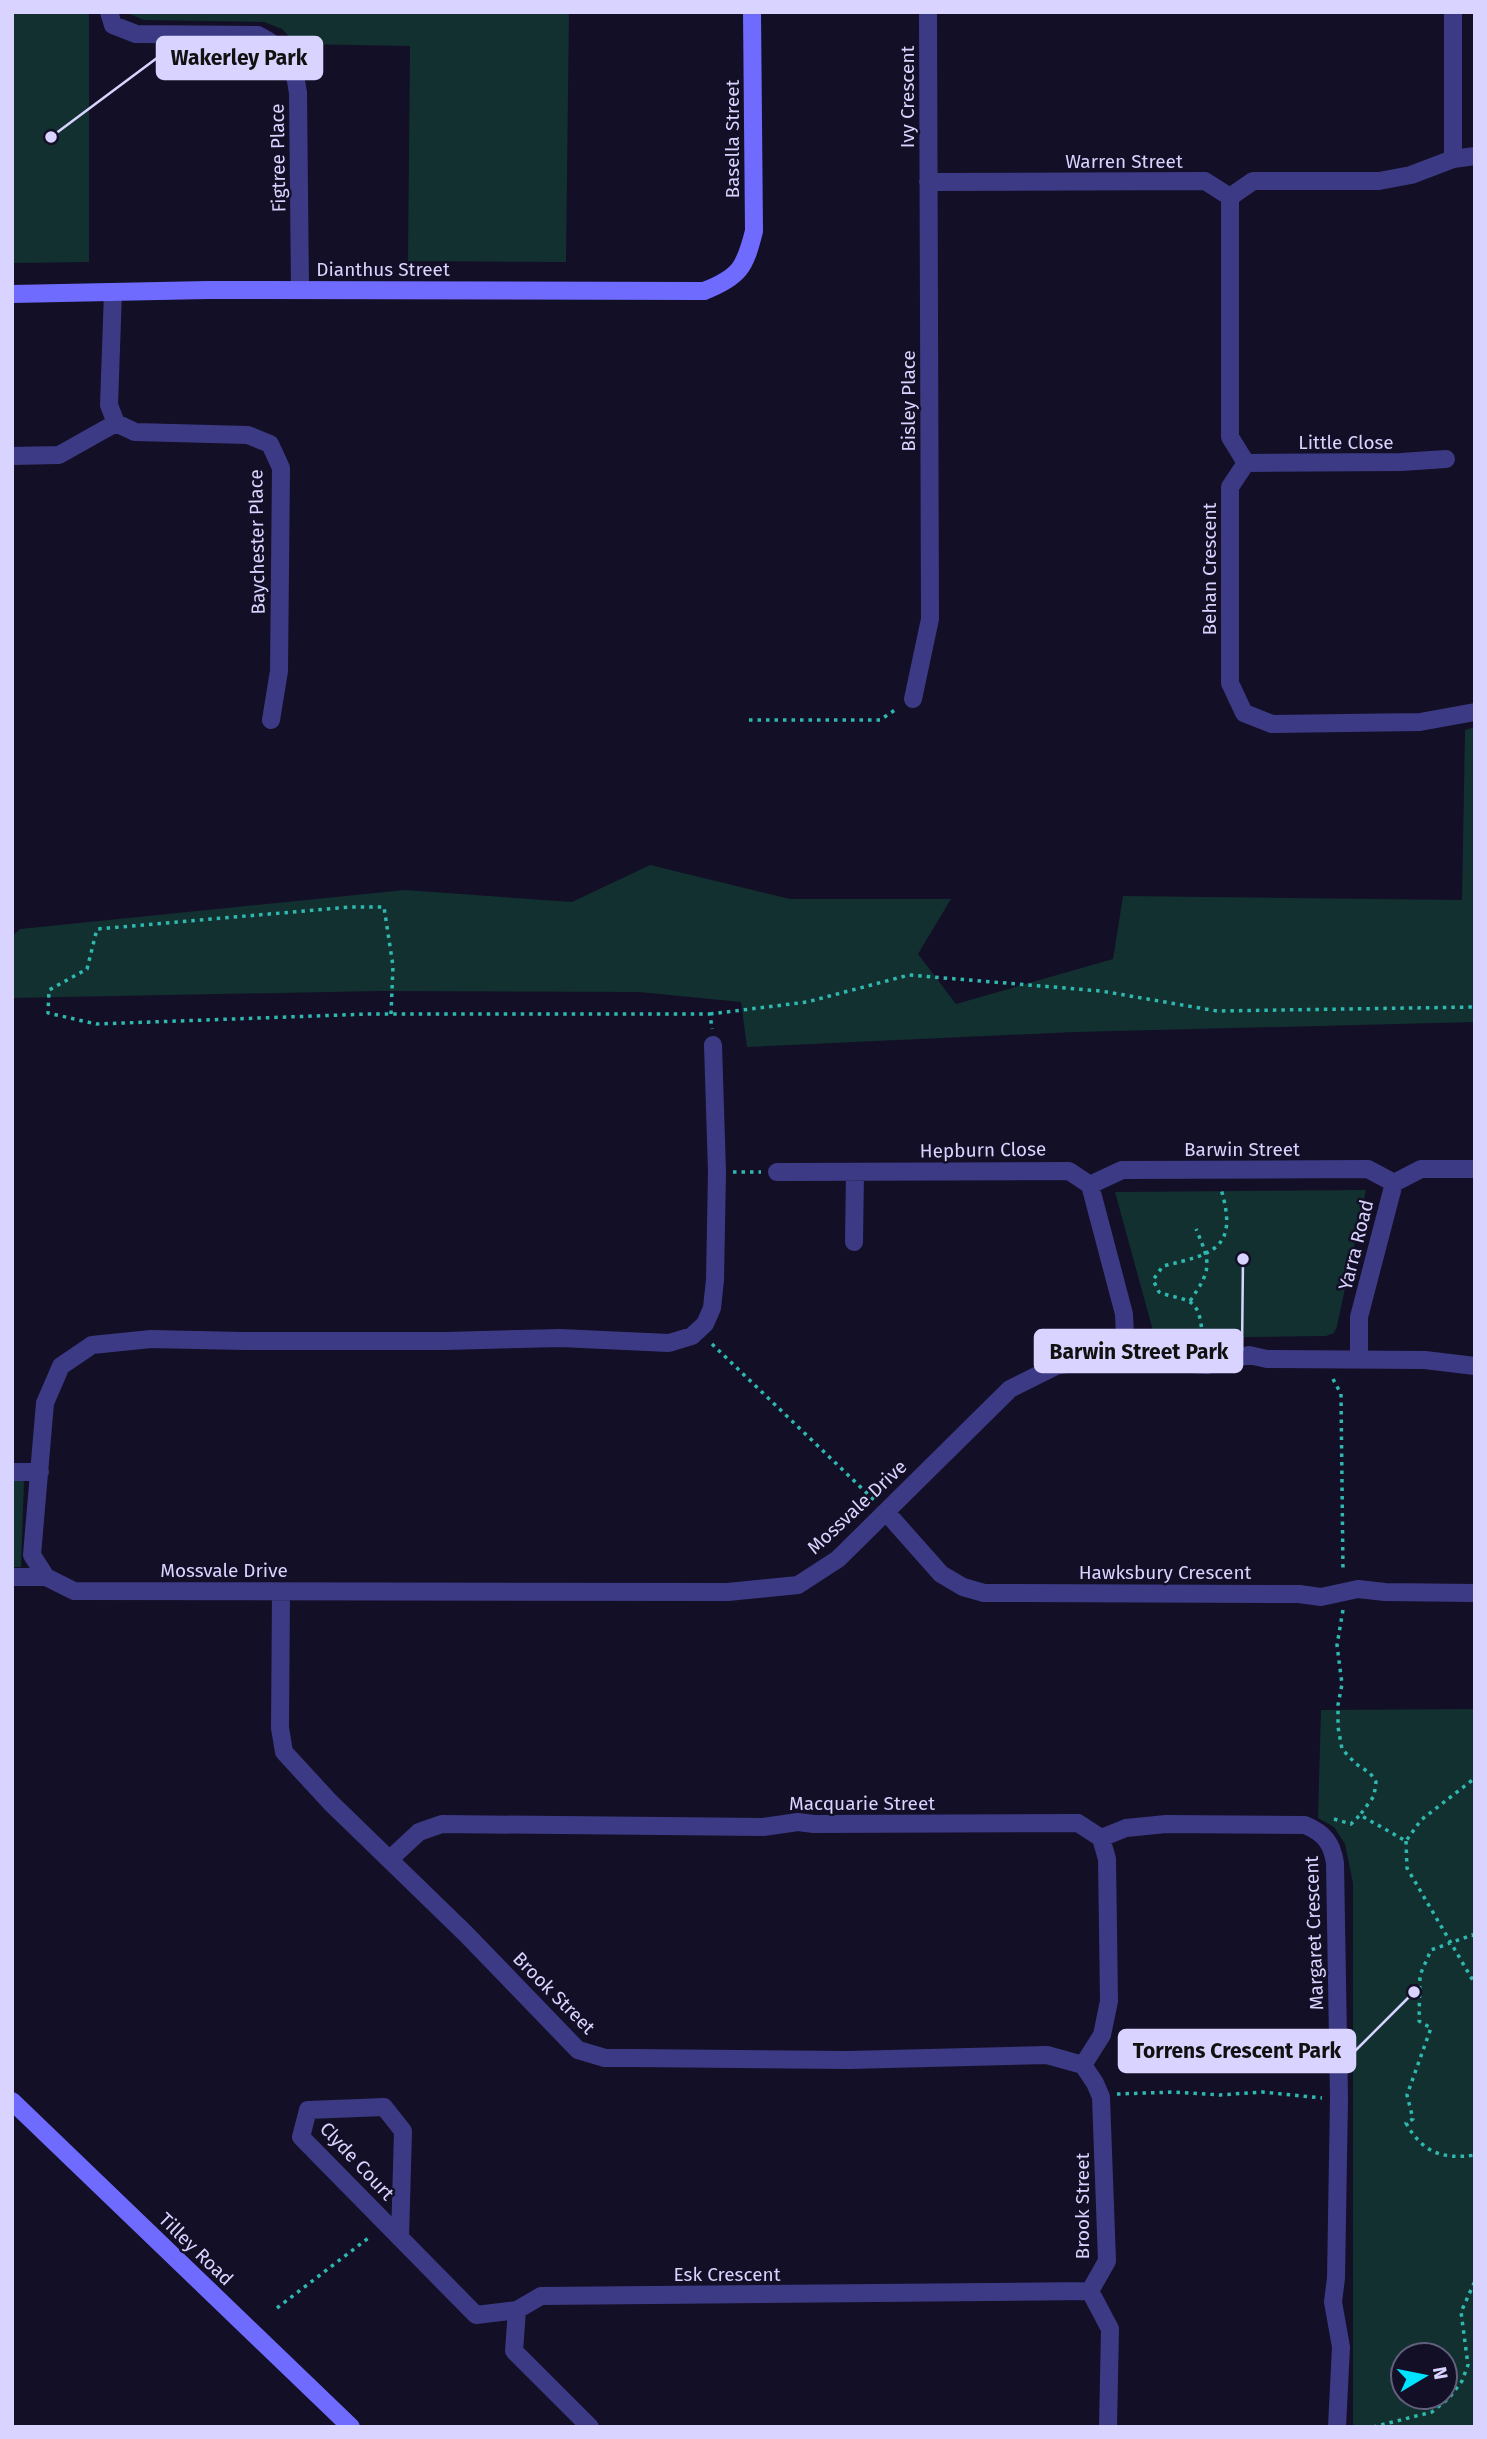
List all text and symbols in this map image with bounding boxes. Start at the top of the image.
callout: Wakerley Park [157,37,322,79]
text: Wakerley Park [171,45,308,71]
street label: Ivy Crescent [896,45,919,148]
street label: Basella Street [721,79,744,198]
street label: Figtree Place [266,103,290,213]
street label: Warren Street [1065,150,1183,173]
street label: Dianthus Street [316,258,450,281]
street label: Bisley Place [897,350,920,452]
street label: Little Close [1298,431,1394,454]
street label: Baychester Place [244,469,270,615]
street label: Behan Crescent [1198,502,1221,635]
street label: Hepburn Close [919,1137,1047,1163]
street label: Barwin Street [1184,1138,1300,1161]
street label: Yarra Road [1334,1197,1378,1293]
callout: Barwin Street Park [1035,1330,1242,1372]
text: Barwin Street Park [1050,1339,1229,1365]
street label: Mossvale Drive [802,1455,912,1559]
street label: Mossvale Drive [160,1559,288,1582]
street label: Hawksbury Crescent [1079,1561,1252,1584]
street label: Macquarie Street [789,1792,935,1815]
street label: Margaret Crescent [1300,1855,1328,2011]
street label: Brook Street [508,1947,600,2039]
callout: Torrens Crescent Park [1119,2030,1355,2072]
text: Torrens Crescent Park [1133,2038,1342,2064]
street label: Clyde Court [315,2117,399,2205]
street label: Brook Street [1071,2152,1094,2259]
street label: Tilley Road [154,2208,238,2290]
street label: Esk Crescent [673,2263,781,2286]
north arrow [1389,2341,1459,2411]
text: N [1428,2365,1453,2381]

